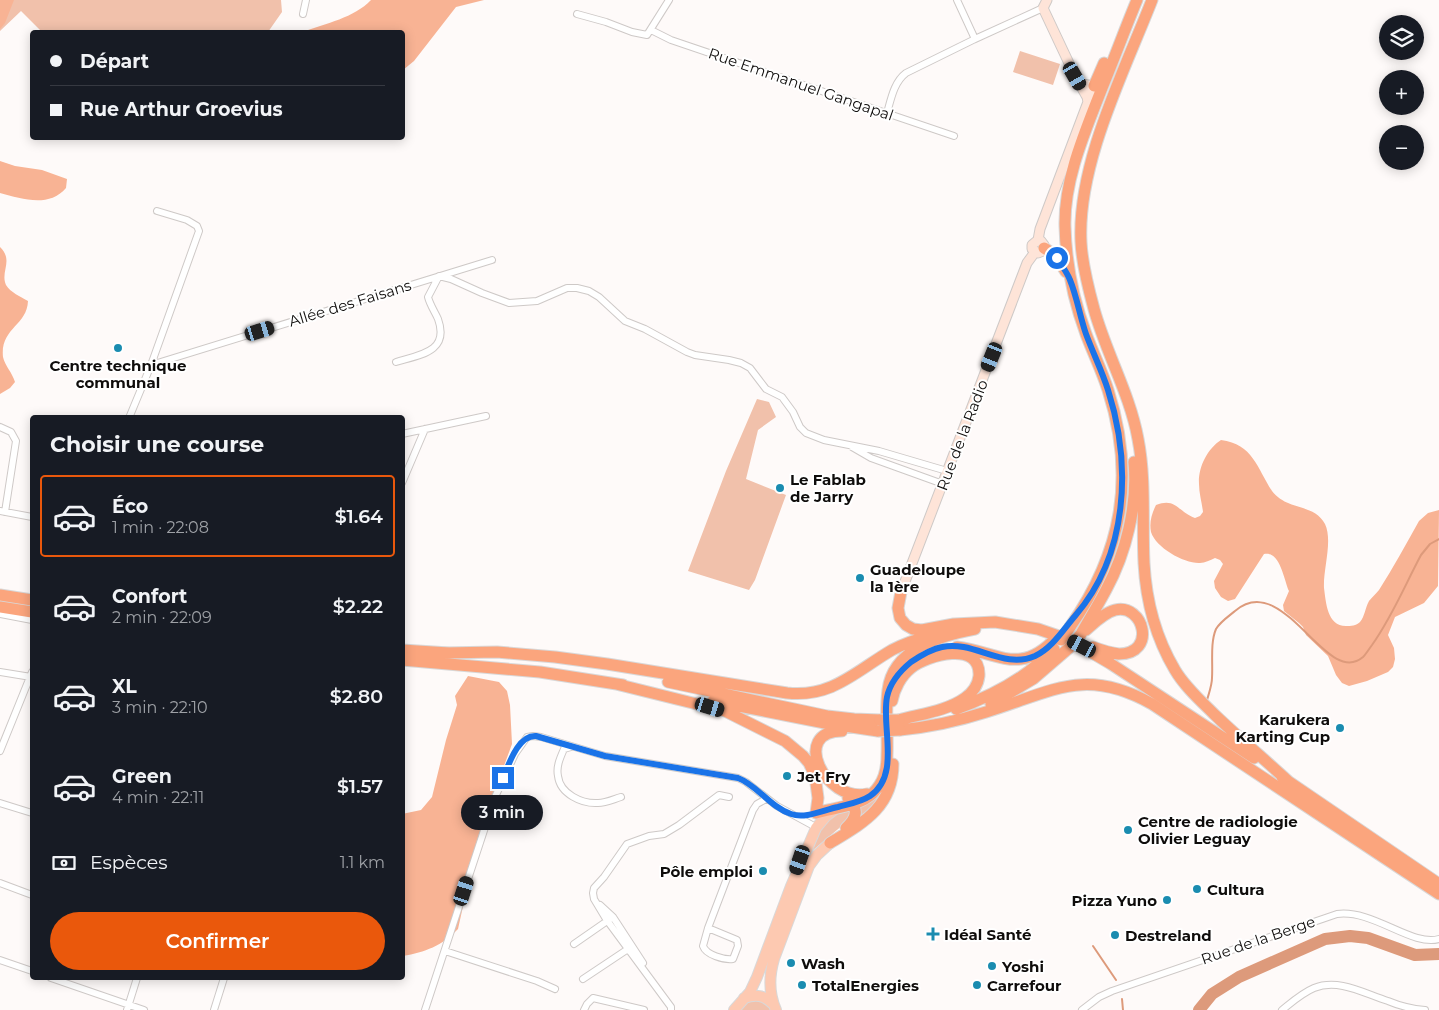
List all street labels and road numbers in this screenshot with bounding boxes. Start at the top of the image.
street label: Rue Emmanuel Gangapal [706,43,896,125]
street label: Allée des Faisans [286,275,414,331]
street label: Rue de la Radio [932,377,992,493]
street label: Rue de la Berge [1198,912,1318,968]

